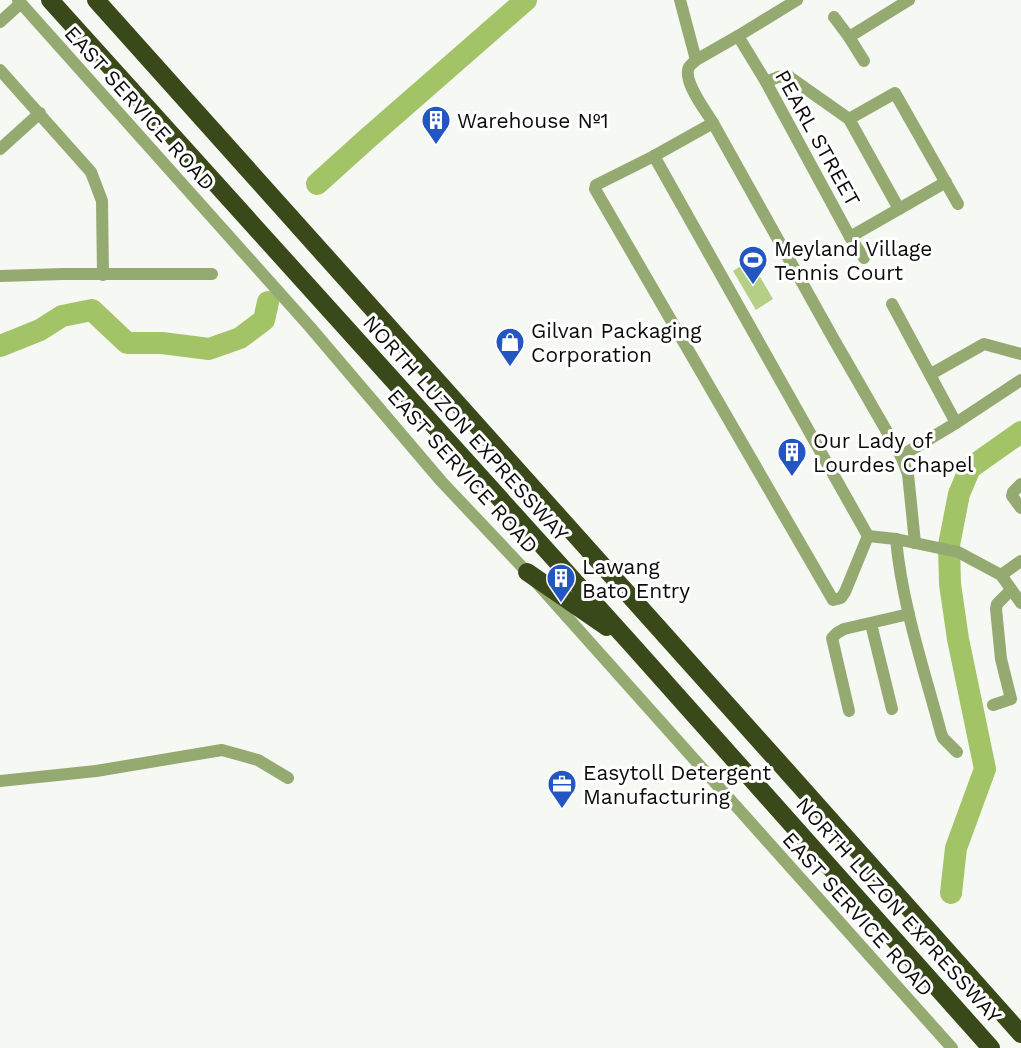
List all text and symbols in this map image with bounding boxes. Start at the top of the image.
street label: EAST SERVICE ROAD [60,21,220,195]
street label: PEARL STREET [770,65,866,211]
building icon: Warehouse №1 [420,104,452,146]
place label: Warehouse №1 [457,108,609,133]
place label: Meyland Village Tennis Court [774,236,932,285]
sports icon: Meyland Village Tennis Court [737,244,769,286]
street label: NORTH LUZON EXPRESSWAY [358,310,574,546]
place label: Gilvan Packaging Corporation [531,318,702,367]
shop icon: Gilvan Packaging Corporation [494,326,526,368]
street label: EAST SERVICE ROAD [383,384,543,558]
place label: Our Lady of Lourdes Chapel [813,428,974,477]
building icon: Our Lady of Lourdes Chapel [776,436,808,478]
place label: Lawang Bato Entry [582,554,690,603]
building icon: Lawang Bato Entry [545,562,577,604]
place label: Easytoll Detergent Manufacturing [583,760,771,809]
office icon: Easytoll Detergent Manufacturing [546,768,578,810]
street label: NORTH LUZON EXPRESSWAY [791,792,1007,1028]
street label: EAST SERVICE ROAD [778,827,938,1001]

